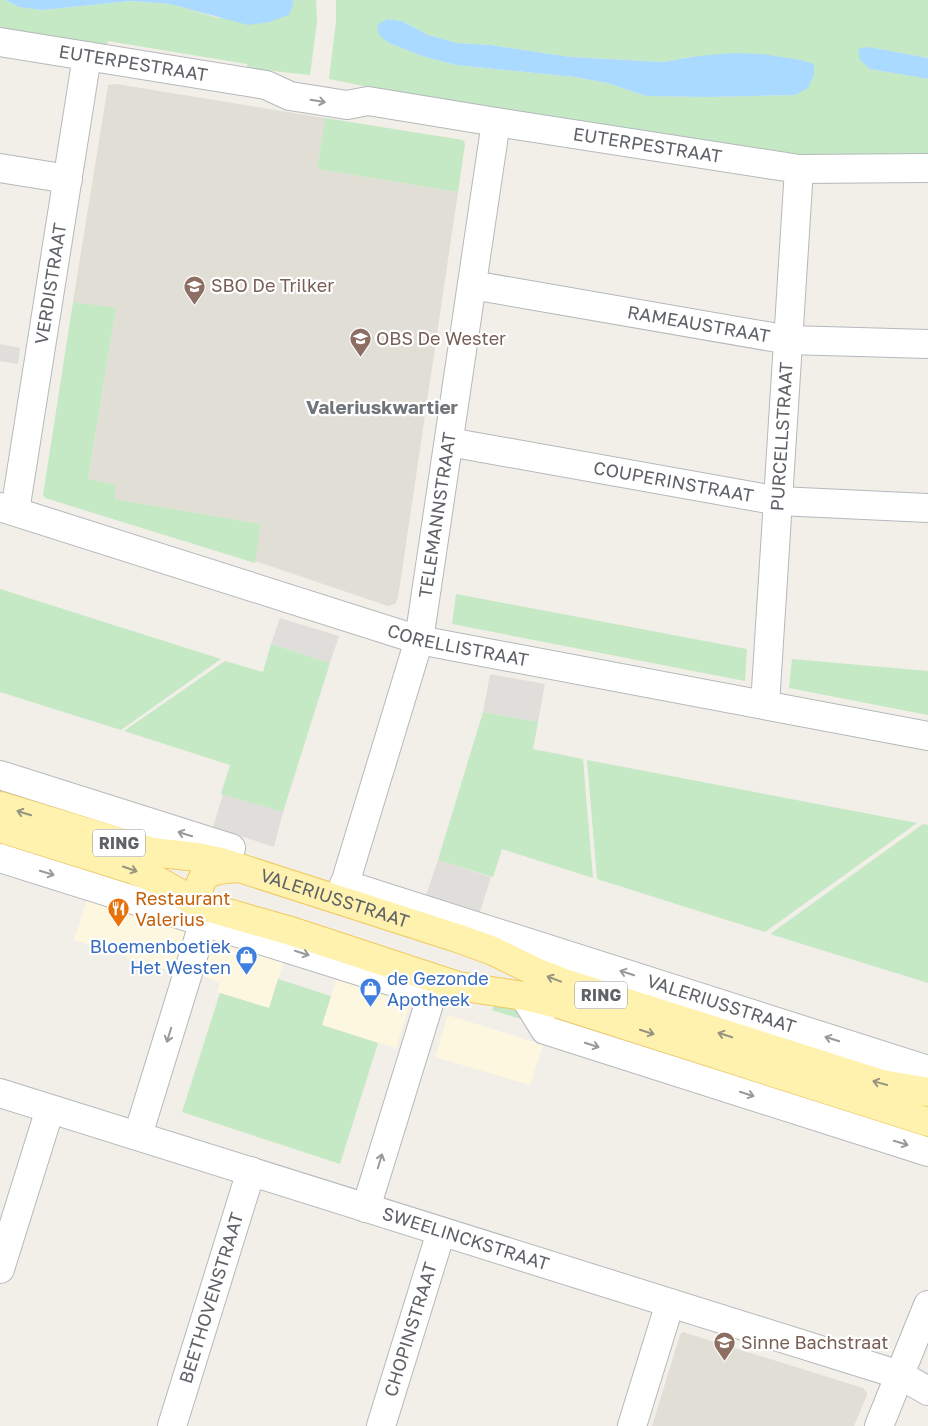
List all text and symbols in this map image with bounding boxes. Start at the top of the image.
street label: EUTERPESTRAAT [57,40,209,85]
one-way arrow [310,96,326,106]
street label: EUTERPESTRAAT [572,122,724,167]
street label: VERDISTRAAT [30,221,70,346]
school or university icon: SBO De Trilker [183,274,207,305]
place label: SBO De Trilker [211,274,334,296]
street label: RAMEAUSTRAAT [626,300,772,347]
school or university icon: OBS De Wester [348,327,372,358]
place label: OBS De Wester [376,327,506,349]
street label: PURCELLSTRAAT [765,361,797,512]
district label: Valeriuskwartier [306,395,459,418]
street label: TELEMANNSTRAAT [413,431,460,599]
street label: COUPERINSTRAAT [592,456,755,506]
street label: CORELLISTRAAT [385,619,531,670]
one-way arrow [17,808,32,817]
one-way arrow [177,828,193,838]
road number: RING [93,830,145,856]
street label: VALERIUSSTRAAT [258,863,412,932]
one-way arrow [122,865,137,874]
one-way arrow [38,868,54,878]
place label: Restaurant Valerius [135,887,230,930]
restaurant icon: Restaurant Valerius [107,897,131,928]
place label: Bloemenboetiek Het Westen [90,935,231,978]
shop icon: Bloemenboetiek Het Westen [235,945,259,976]
one-way arrow [293,949,309,959]
place label: de Gezonde Apotheek [387,967,489,1010]
one-way arrow [619,968,635,978]
street label: VALERIUSSTRAAT [644,969,799,1037]
one-way arrow [547,974,562,984]
shop icon: de Gezonde Apotheek [359,977,383,1008]
road number: RING [575,982,627,1008]
one-way arrow [163,1027,173,1043]
one-way arrow [638,1028,654,1038]
one-way arrow [717,1029,733,1039]
one-way arrow [824,1033,840,1043]
one-way arrow [583,1041,599,1050]
one-way arrow [873,1078,889,1088]
one-way arrow [738,1090,754,1099]
one-way arrow [893,1139,909,1149]
one-way arrow [376,1154,386,1170]
street label: SWEELINCKSTRAAT [380,1202,552,1274]
street label: BEETHOVENSTRAAT [174,1210,248,1386]
street label: CHOPINSTRAAT [379,1259,441,1399]
school or university icon: Sinne Bachstraat [713,1331,737,1362]
place label: Sinne Bachstraat [741,1331,888,1353]

